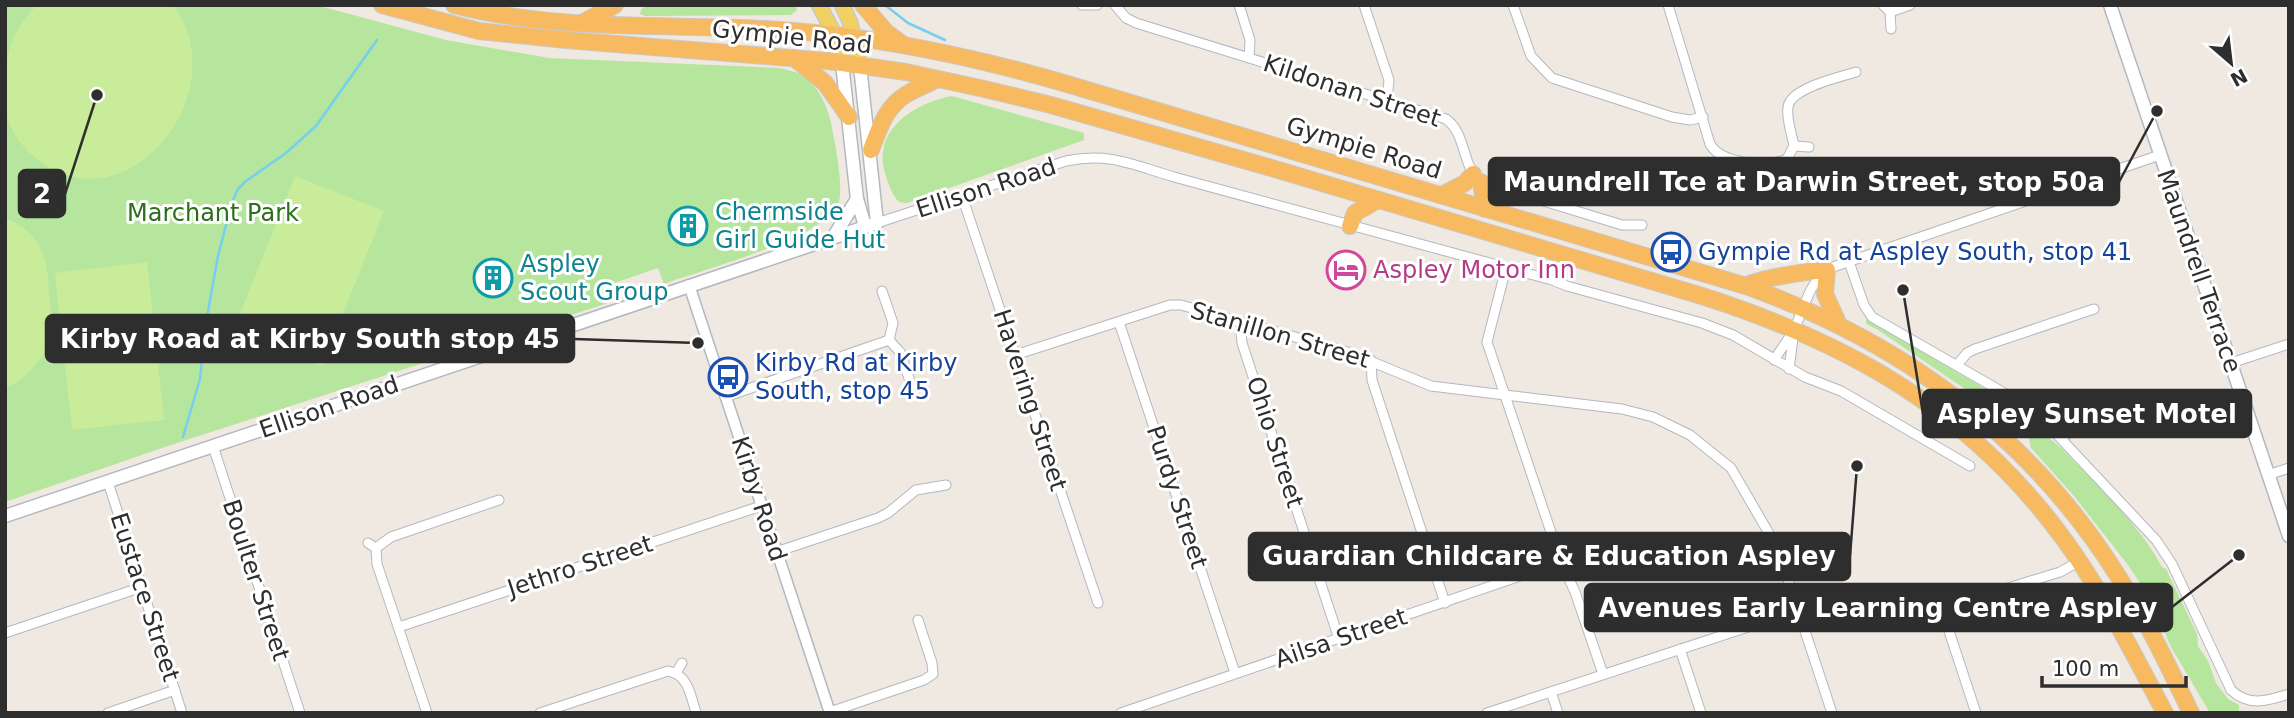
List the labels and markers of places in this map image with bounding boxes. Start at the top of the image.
callout: Maundrell Tce at Darwin Street, stop 50a [1489,158,2119,205]
callout: 2 [19,170,65,217]
place label: Chermside Girl Guide Hut [715,198,885,254]
building icon: Chermside Girl Guide Hut [667,205,709,247]
bus stop icon: Gympie Rd at Aspley South, stop 41 [1650,231,1692,273]
place label: Gympie Rd at Aspley South, stop 41 [1698,238,2132,266]
hotel icon: Aspley Motor Inn [1325,249,1367,291]
place label: Aspley Scout Group [520,250,668,306]
place label: Aspley Motor Inn [1373,256,1575,284]
building icon: Aspley Scout Group [472,257,514,299]
callout: Kirby Road at Kirby South stop 45 [46,315,574,362]
place label: Kirby Rd at Kirby South, stop 45 [755,349,957,405]
bus stop icon: Kirby Rd at Kirby South, stop 45 [707,356,749,398]
callout: Aspley Sunset Motel [1923,390,2251,437]
callout: Guardian Childcare & Education Aspley [1249,533,1850,580]
callout: Avenues Early Learning Centre Aspley [1585,584,2172,631]

